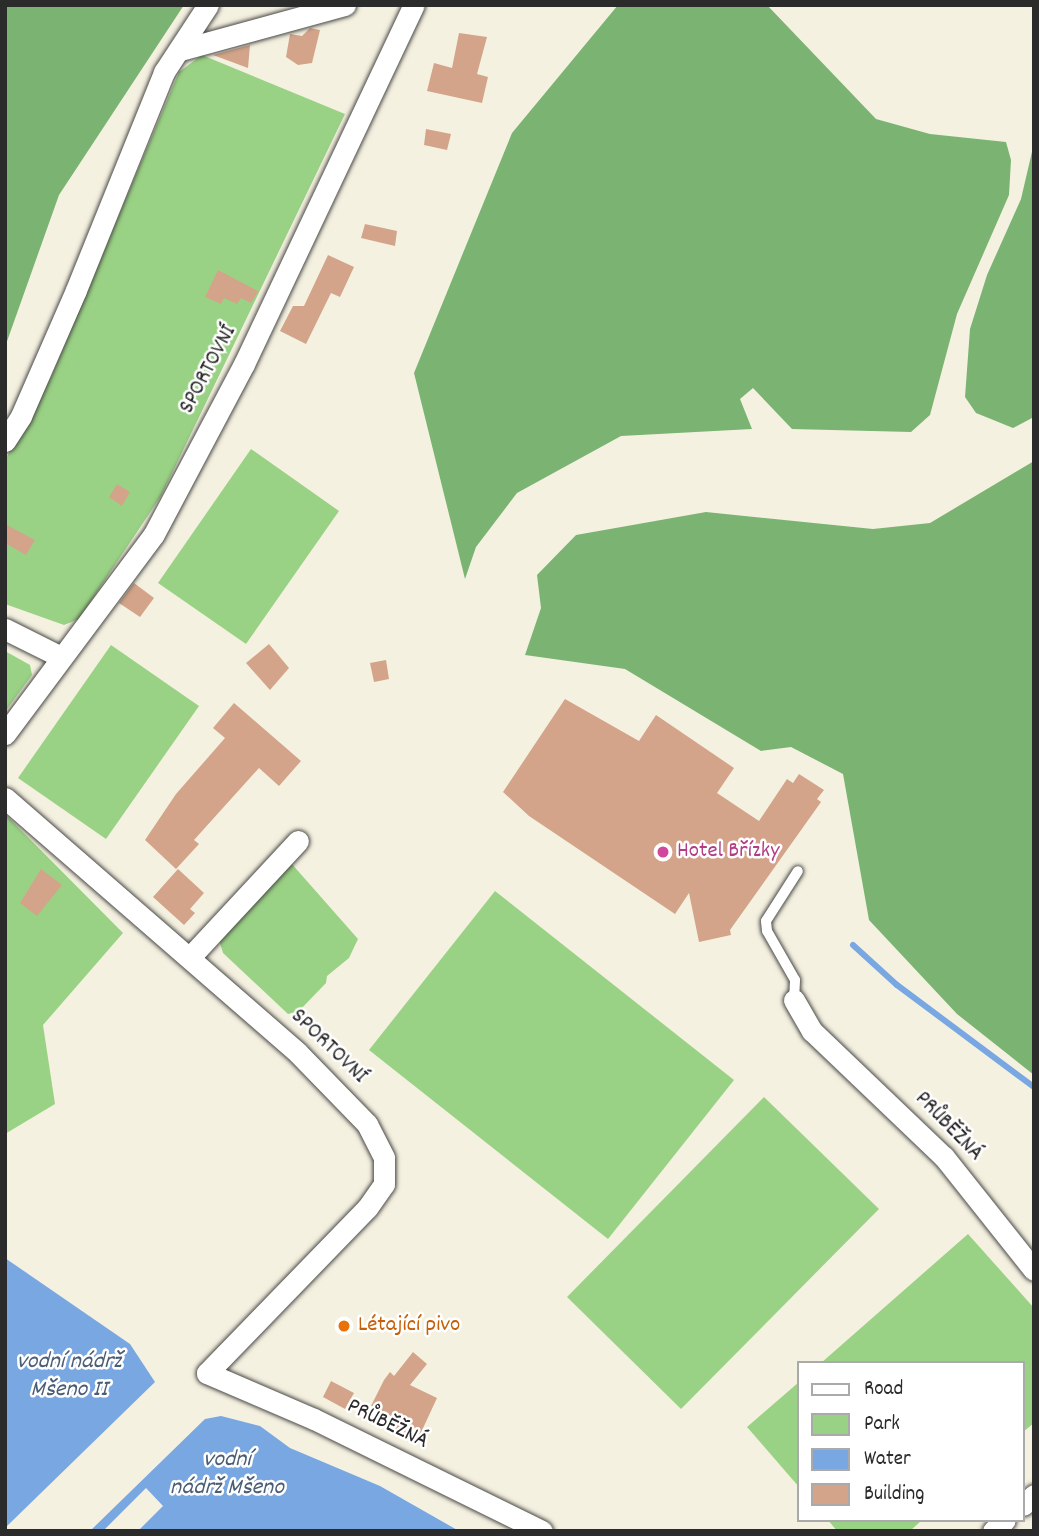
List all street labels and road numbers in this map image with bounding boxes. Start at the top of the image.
street label: SPORTOVNÍ [174,321,244,419]
street label: SPORTOVNÍ [284,1004,372,1090]
street label: PRŮBĚŽNÁ [908,1086,988,1168]
street label: PRŮBĚŽNÁ [342,1394,432,1456]

